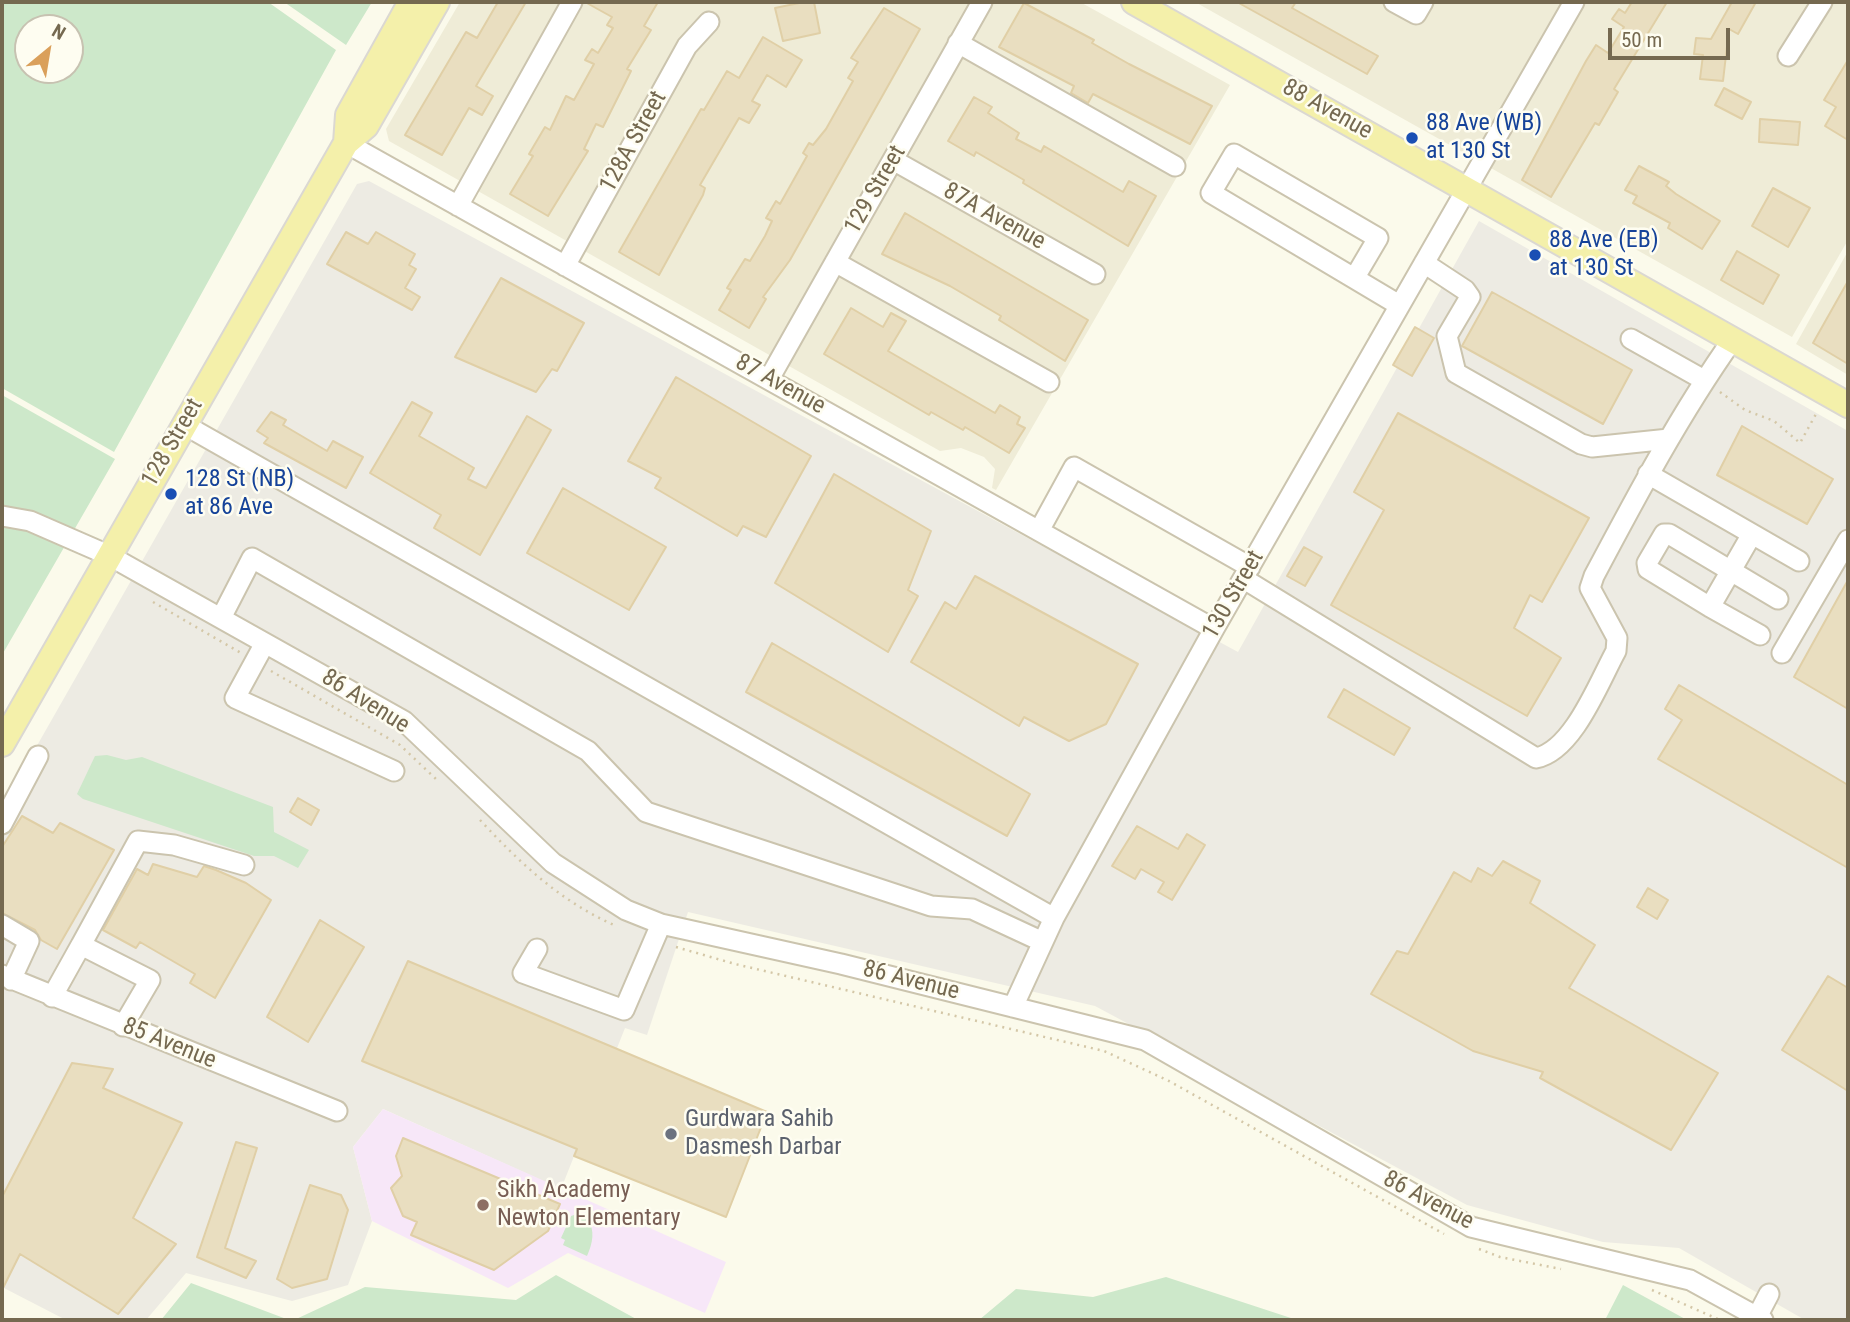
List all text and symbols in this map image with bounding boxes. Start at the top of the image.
north arrow [14,14,84,84]
scale bar [1612,14,1734,58]
text: N [48,19,70,45]
text: 50 m [1621,28,1662,52]
street label: 88 Avenue [1277,74,1377,146]
street label: 128A Street [594,86,674,198]
place label: 88 Ave (WB) at 130 St [1426,110,1542,166]
marker: 88 Ave (WB) at 130 St [1404,130,1420,146]
street label: 129 Street [839,141,913,239]
street label: 87A Avenue [938,177,1050,257]
place label: 88 Ave (EB) at 130 St [1549,227,1659,283]
marker: 88 Ave (EB) at 130 St [1527,247,1543,263]
street label: 87 Avenue [730,349,830,421]
street label: 128 Street [136,394,210,492]
place label: 128 St (NB) at 86 Ave [185,466,294,522]
marker: 128 St (NB) at 86 Ave [163,486,179,502]
street label: 130 Street [1197,546,1271,644]
street label: 86 Avenue [316,664,414,740]
street label: 86 Avenue [860,955,962,1007]
street label: 85 Avenue [118,1012,220,1076]
place label: Gurdwara Sahib Dasmesh Darbar [685,1106,842,1162]
marker: Gurdwara Sahib Dasmesh Darbar [663,1126,679,1142]
street label: 86 Avenue [1378,1165,1478,1237]
place label: Sikh Academy Newton Elementary [497,1177,681,1233]
marker: Sikh Academy Newton Elementary [475,1197,491,1213]

